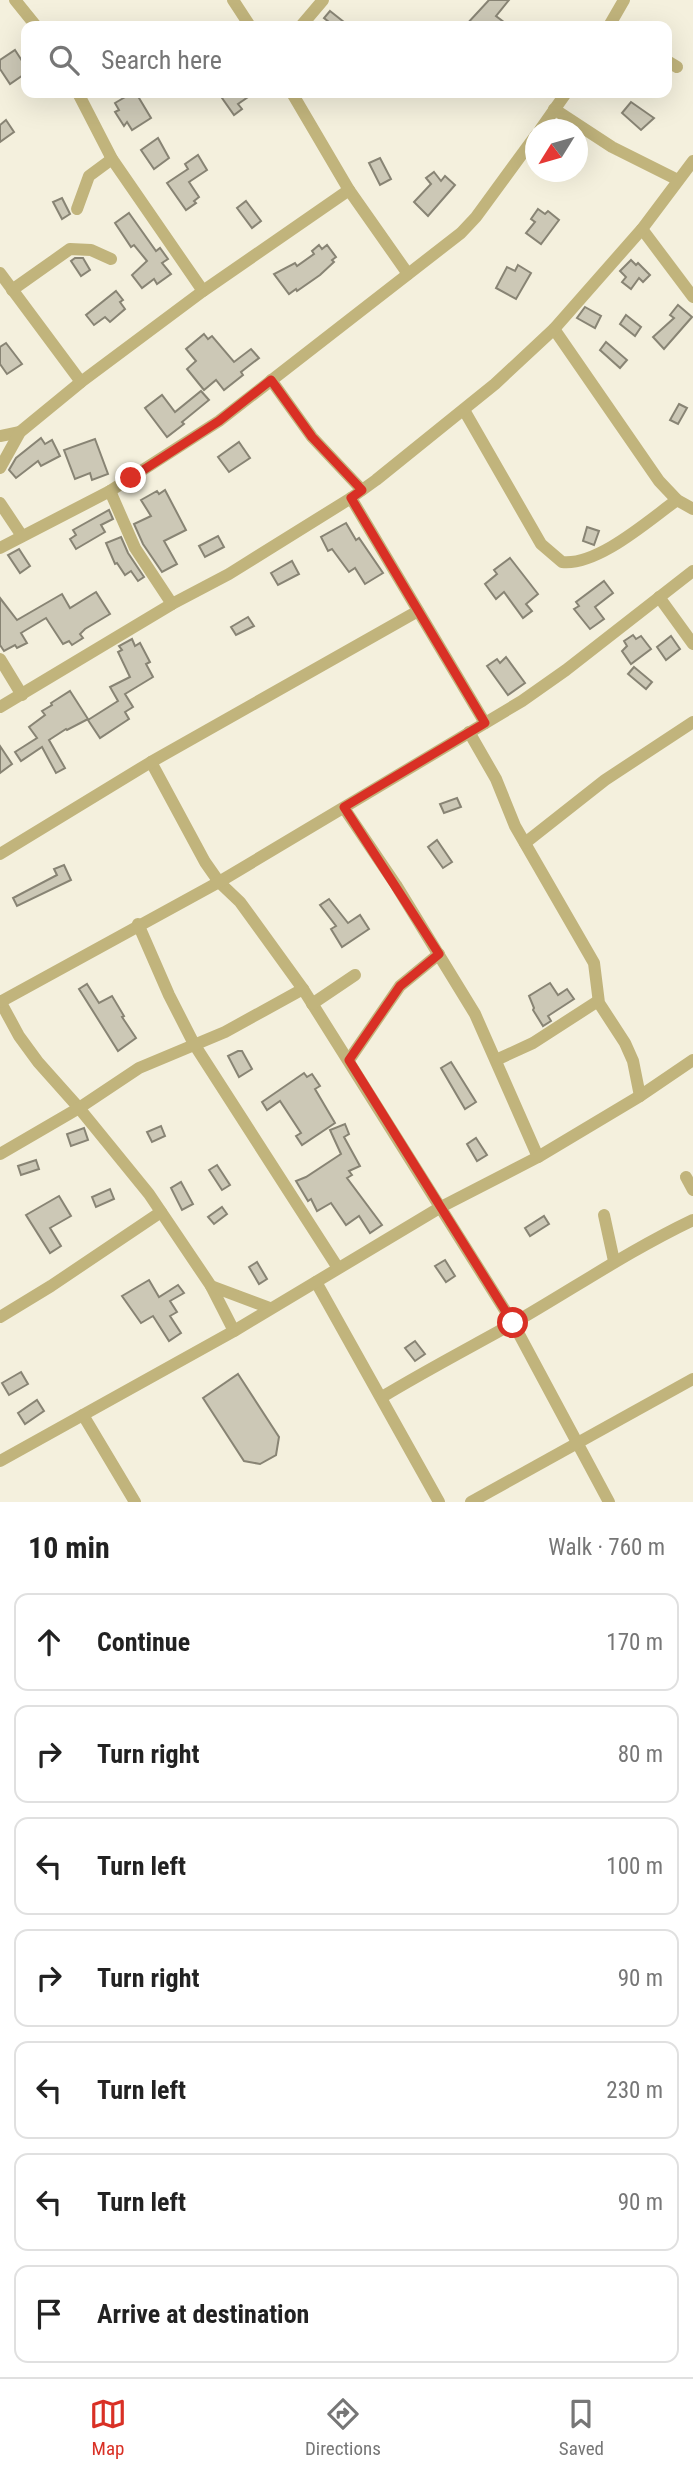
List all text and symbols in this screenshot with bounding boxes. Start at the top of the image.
search box [21,21,672,98]
icon: search [45,41,83,79]
text: Search here [101,45,222,75]
north arrow [525,119,588,182]
route end [115,462,146,493]
route start [497,1307,528,1338]
text: 10 min [28,1530,110,1565]
text: Walk · 760 m [548,1534,665,1561]
icon: ahead [30,1623,68,1661]
text: Continue [97,1627,190,1657]
text: 170 m [606,1629,663,1656]
icon: right [30,1735,68,1773]
text: Turn right [97,1739,199,1769]
text: 80 m [618,1741,663,1768]
icon: left [30,1847,68,1885]
text: Turn left [97,1851,186,1881]
text: 100 m [606,1853,663,1880]
icon: right [30,1959,68,1997]
text: Turn right [97,1963,199,1993]
text: 90 m [618,1965,663,1992]
icon: left [30,2071,68,2109]
text: Turn left [97,2075,186,2105]
text: 230 m [606,2077,663,2104]
icon: left [30,2183,68,2221]
text: Turn left [97,2187,186,2217]
text: 90 m [618,2189,663,2216]
icon: arrive [30,2295,68,2333]
text: Arrive at destination [97,2299,309,2329]
tab: Map [89,2395,127,2460]
tab: Directions [305,2395,381,2460]
tab: Saved [559,2395,604,2460]

